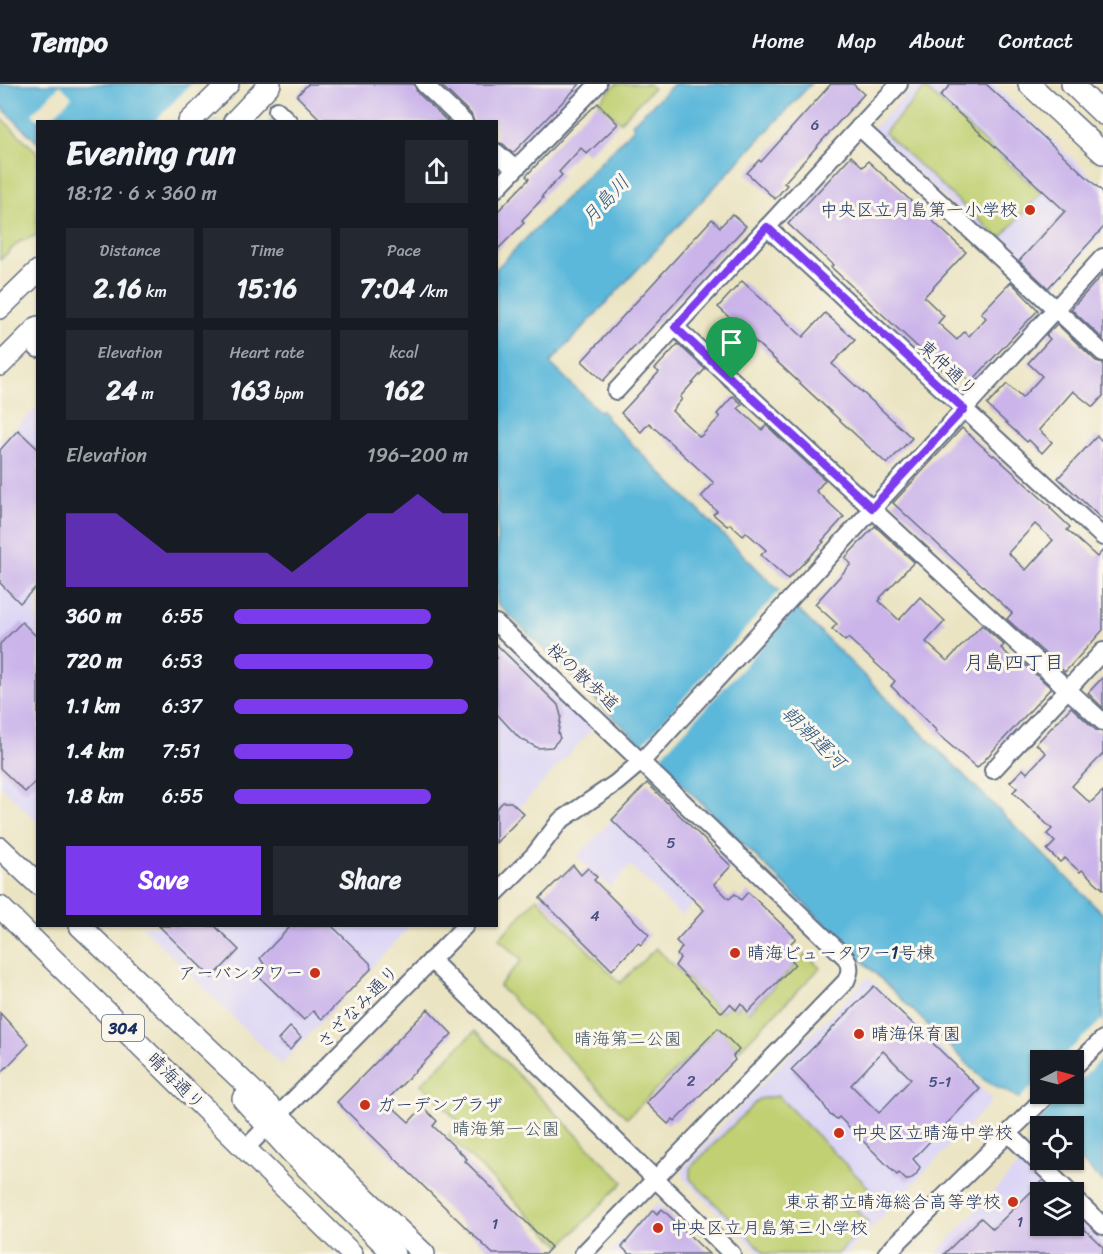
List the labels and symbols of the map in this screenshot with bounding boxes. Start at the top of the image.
house number: 6 [811,112,819,138]
water label: 月島川 [572,166,639,234]
place label: 中央区立月島第一小学校 [820,194,1018,226]
marker: 中央区立月島第一小学校 [1023,203,1037,217]
pin [706,317,757,379]
street label: 東仲通り [911,332,985,404]
street label: 桜の散歩道 [539,635,627,719]
district label: 月島四丁目 [964,645,1064,680]
water label: 朝潮運河 [773,697,857,780]
house number: 5 [666,830,676,856]
house number: 4 [590,903,600,929]
place label: 晴海ビュータワー1号棟 [747,937,934,969]
marker: 晴海ビュータワー1号棟 [728,946,742,960]
place label: アーバンタワー [178,957,303,989]
street label: さざなみ通り [309,957,407,1057]
marker: アーバンタワー [308,966,322,980]
road number: 304 [102,1015,144,1041]
place label: 晴海保育園 [871,1018,961,1050]
park label: 晴海第二公園 [574,1023,682,1055]
marker: 晴海保育園 [852,1027,866,1041]
street label: 晴海通り [139,1044,213,1118]
north arrow [1030,1050,1084,1104]
house number: 2 [687,1068,696,1094]
house number: 5-1 [929,1069,951,1095]
place label: ガーデンプラザ [377,1089,503,1121]
marker: ガーデンプラザ [358,1098,372,1112]
park label: 晴海第一公園 [452,1113,560,1145]
place label: 中央区立晴海中学校 [851,1117,1013,1149]
marker: 中央区立晴海中学校 [832,1126,846,1140]
place label: 東京都立晴海総合高等学校 [785,1186,1001,1218]
marker: 東京都立晴海総合高等学校 [1006,1195,1020,1209]
house number: 1 [1017,1209,1023,1235]
house number: 1 [492,1211,498,1237]
place label: 中央区立月島第三小学校 [670,1212,868,1244]
marker: 中央区立月島第三小学校 [651,1221,665,1235]

